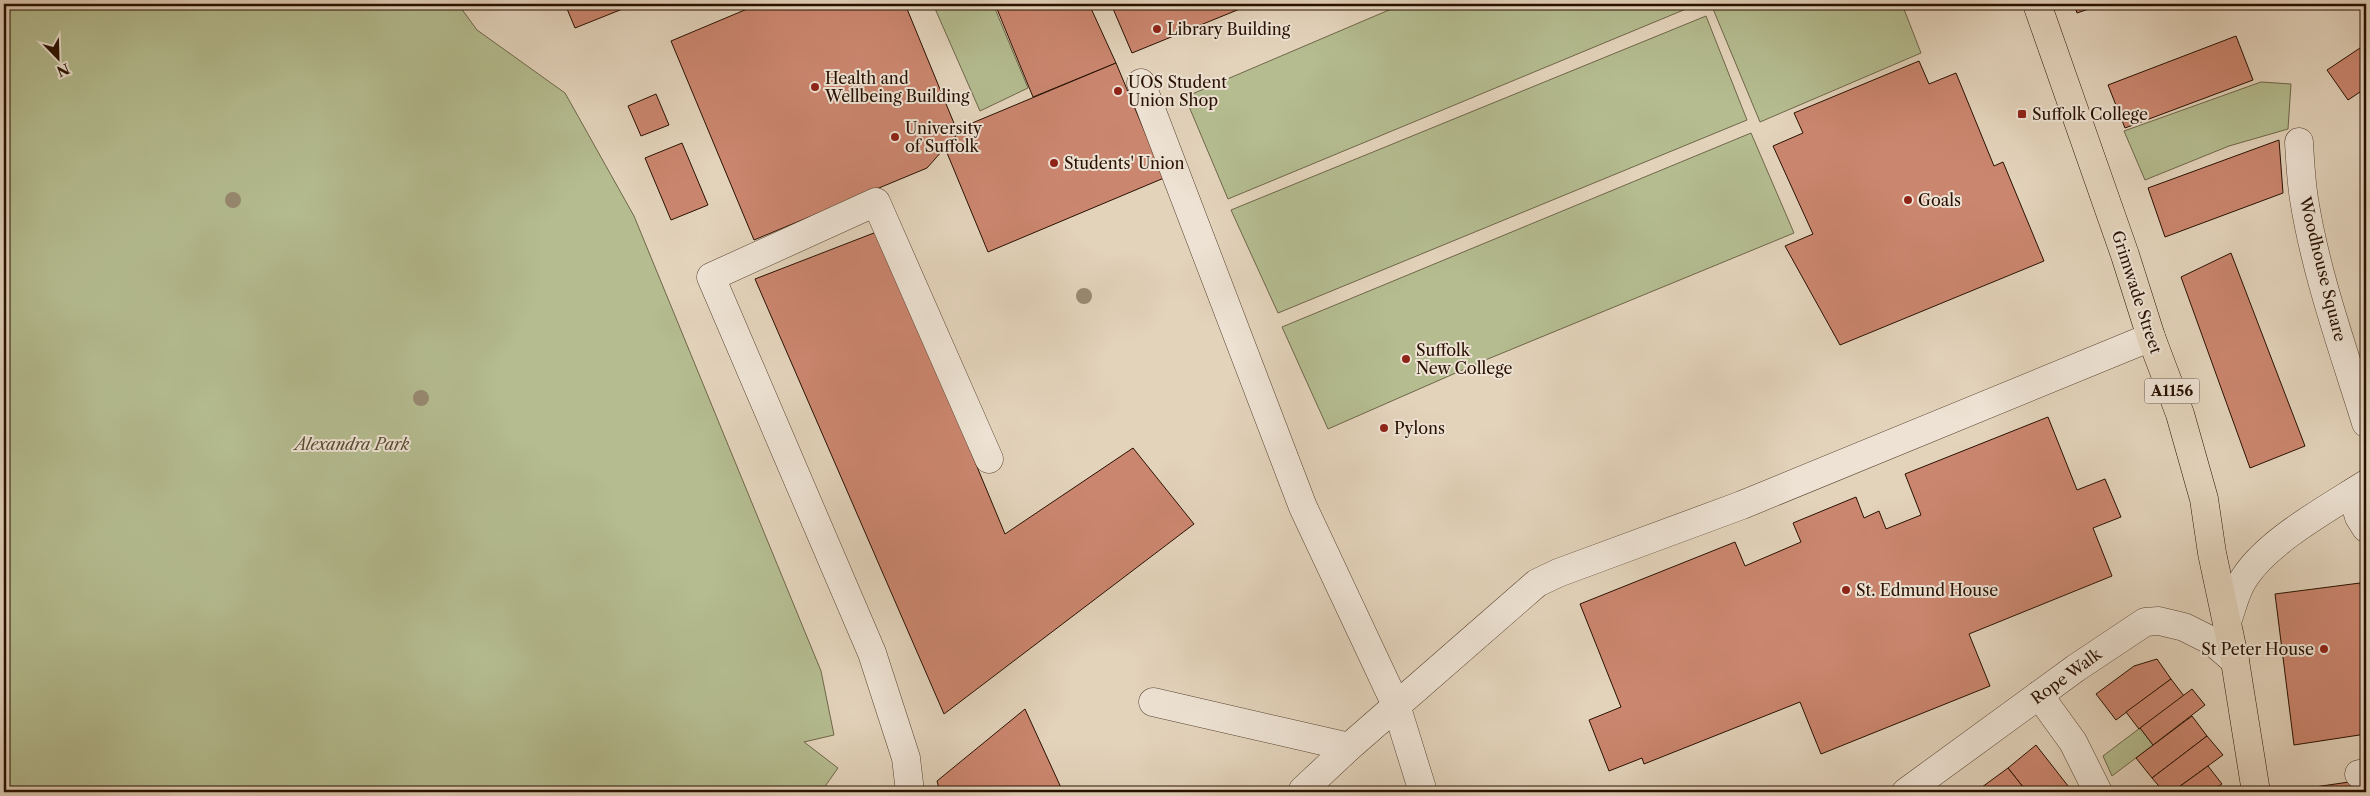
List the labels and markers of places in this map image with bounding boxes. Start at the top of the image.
place label: Library Building [1167,19,1291,39]
marker: Library Building [1151,23,1163,35]
place label: Health and Wellbeing Building [824,68,970,106]
place label: UOS Student Union Shop [1128,72,1227,110]
marker: Health and Wellbeing Building [809,81,821,93]
marker: UOS Student Union Shop [1112,85,1124,97]
place label: Suffolk College [2032,104,2148,124]
marker: Suffolk College [2016,108,2028,120]
place label: University of Suffolk [905,118,983,156]
marker: University of Suffolk [889,131,901,143]
place label: Students' Union [1064,153,1185,173]
marker: Students' Union [1048,157,1060,169]
place label: Goals [1918,190,1961,210]
marker: Goals [1902,194,1914,206]
place label: Suffolk New College [1416,340,1513,378]
marker: Suffolk New College [1400,353,1412,365]
place label: Pylons [1394,418,1445,438]
marker: Pylons [1378,422,1390,434]
place label: St. Edmund House [1856,580,1998,600]
marker: St. Edmund House [1840,584,1852,596]
place label: St Peter House [2201,639,2314,659]
marker: St Peter House [2318,643,2330,655]

